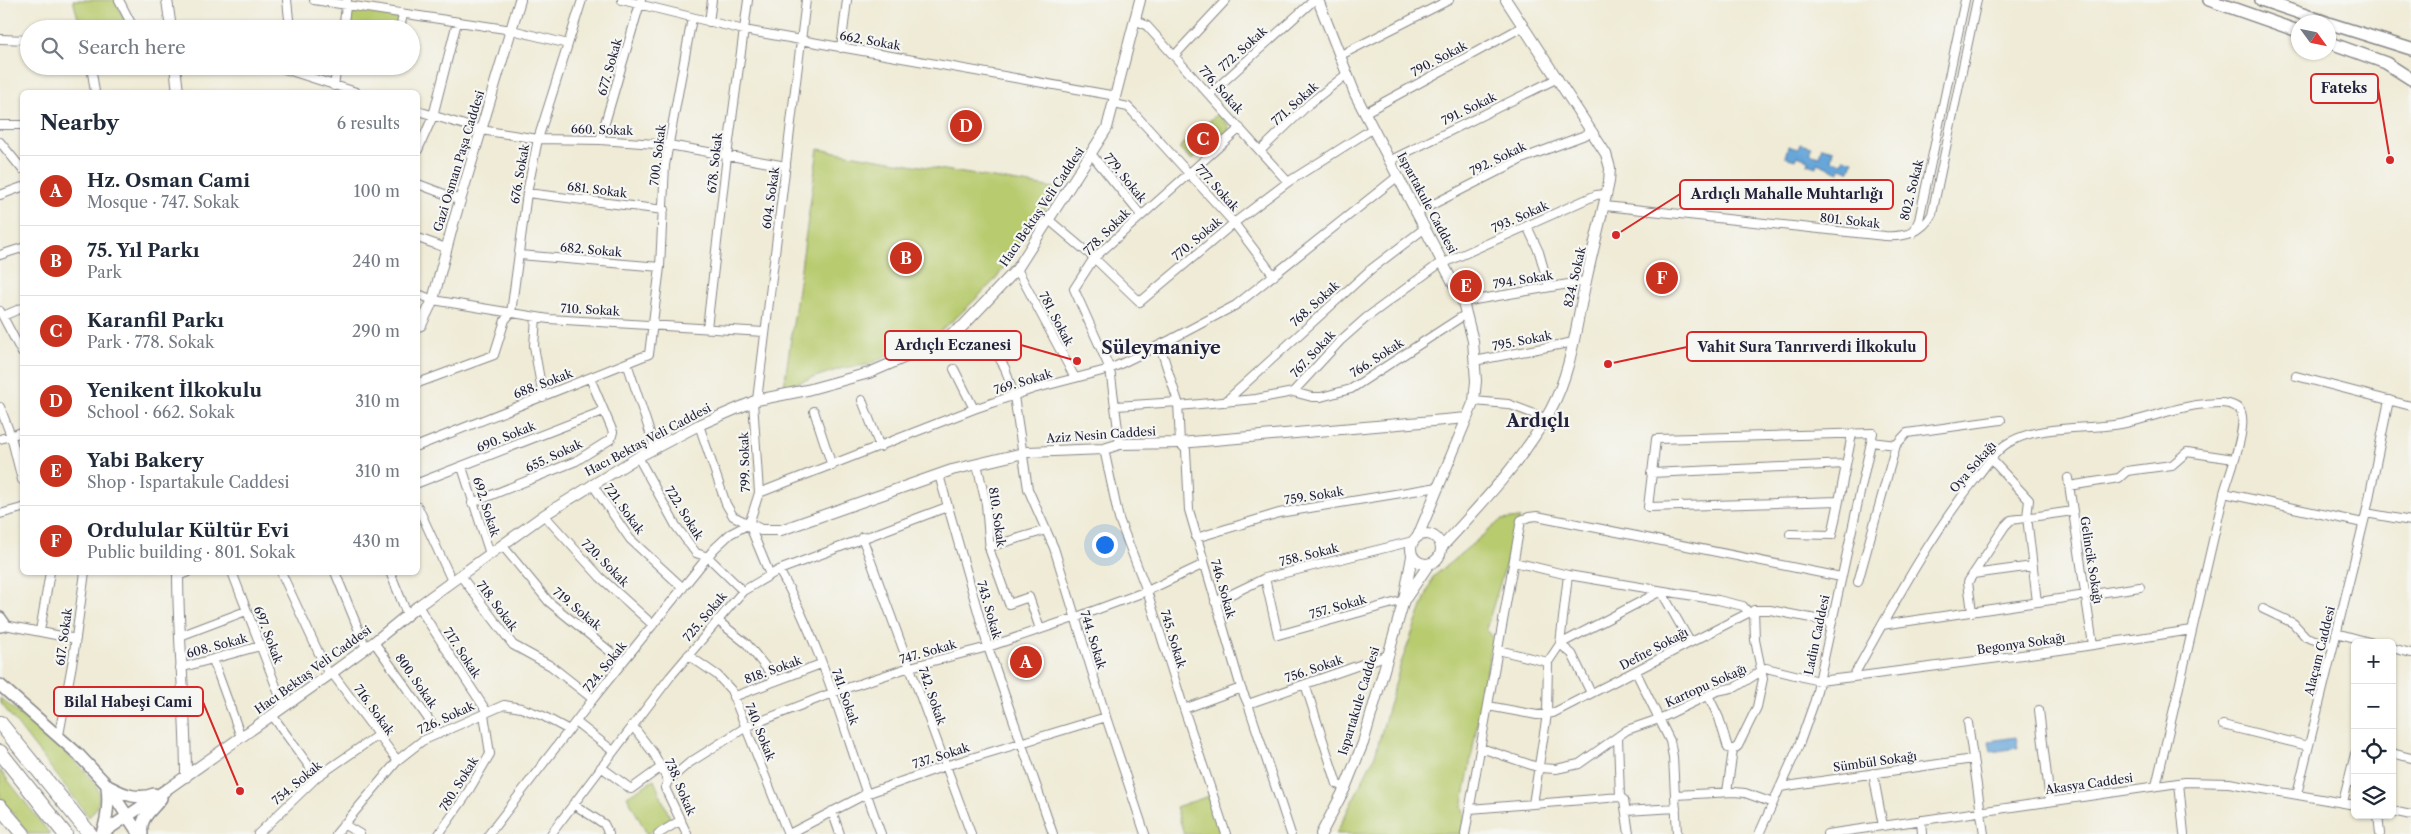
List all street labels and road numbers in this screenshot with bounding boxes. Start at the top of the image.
street label: 772. Sokak [1216,22,1271,74]
street label: 662. Sokak [838,28,903,53]
street label: 677. Sokak [594,35,625,97]
street label: 790. Sokak [1408,37,1470,80]
street label: 776. Sokak [1196,63,1248,118]
street label: 771. Sokak [1268,78,1322,129]
street label: Gazi Osman Paşa Caddesi [430,88,487,233]
street label: 791. Sokak [1439,88,1499,128]
street label: 660. Sokak [571,121,634,138]
street label: 700. Sokak [646,122,669,186]
street label: 678. Sokak [704,131,725,194]
street label: 792. Sokak [1467,138,1529,179]
street label: 676. Sokak [507,142,532,205]
street label: Hacı Bektaş Veli Caddesi [996,144,1087,269]
street label: 779. Sokak [1101,150,1150,206]
street label: Ispartakule Caddesi [1394,150,1461,256]
street label: 802. Sokak [1897,157,1927,222]
street label: 777. Sokak [1192,161,1243,215]
street label: 604. Sokak [759,165,782,230]
street label: 681. Sokak [566,178,629,201]
street label: 793. Sokak [1489,197,1551,236]
street label: 778. Sokak [1080,204,1134,258]
street label: 801. Sokak [1819,210,1882,231]
street label: 770. Sokak [1169,213,1225,264]
street label: 682. Sokak [560,239,624,260]
street label: 824. Sokak [1560,244,1589,309]
street label: 794. Sokak [1492,267,1555,292]
street label: 768. Sokak [1287,277,1343,329]
street label: 781. Sokak [1036,289,1077,349]
street label: 710. Sokak [560,300,621,319]
street label: 767. Sokak [1287,326,1339,380]
street label: 795. Sokak [1491,327,1554,354]
street label: 766. Sokak [1347,334,1407,380]
street label: 688. Sokak [511,365,575,402]
street label: 769. Sokak [992,365,1055,397]
street label: Hacı Bektaş Veli Caddesi [582,400,714,479]
street label: 690. Sokak [474,418,538,455]
street label: Aziz Nesin Caddesi [1045,423,1157,446]
street label: 799. Sokak [736,431,753,492]
street label: 655. Sokak [523,435,586,475]
street label: Oya Sokağı [1946,438,1999,495]
street label: 692. Sokak [470,475,503,540]
street label: 721. Sokak [601,481,648,538]
street label: 722. Sokak [662,483,707,543]
street label: 759. Sokak [1283,483,1346,508]
street label: 810. Sokak [986,486,1009,549]
street label: Gelincik Sokağı [2077,515,2106,605]
street label: 720. Sokak [578,536,633,590]
street label: 758. Sokak [1278,540,1341,569]
street label: 746. Sokak [1208,558,1239,621]
street label: 718. Sokak [474,578,522,635]
street label: 743. Sokak [974,579,1005,642]
street label: 719. Sokak [550,584,605,634]
street label: 725. Sokak [680,588,730,645]
street label: 757. Sokak [1308,591,1369,622]
street label: Ladin Caddesi [1801,593,1832,676]
street label: 697. Sokak [251,604,287,667]
street label: Alaçam Caddesi [2301,604,2338,698]
street label: 617. Sokak [52,606,75,667]
street label: 745. Sokak [1158,608,1190,671]
street label: 744. Sokak [1077,609,1110,672]
street label: Hacı Bektaş Veli Caddesi [251,622,374,717]
street label: Defne Sokağı [1617,624,1691,673]
street label: 717. Sokak [441,625,485,682]
street label: 608. Sokak [185,630,250,661]
street label: Begonya Sokağı [1976,630,2066,657]
street label: 747. Sokak [898,636,959,667]
street label: 724. Sokak [580,638,630,695]
street label: Ispartakule Caddesi [1335,644,1382,757]
street label: 800. Sokak [392,651,441,712]
street label: 756. Sokak [1283,651,1346,685]
street label: 818. Sokak [742,652,805,687]
street label: Kartopu Sokağı [1663,661,1749,710]
street label: 742. Sokak [916,665,950,728]
street label: 741. Sokak [829,667,862,728]
street label: 716. Sokak [351,682,398,739]
street label: 726. Sokak [415,697,477,737]
street label: 740. Sokak [742,701,779,764]
street label: 737. Sokak [911,739,972,772]
street label: Sümbül Sokağı [1832,748,1918,775]
street label: 780. Sokak [436,753,482,814]
street label: 738. Sokak [662,756,700,819]
street label: 754. Sokak [269,757,325,808]
street label: Akasya Caddesi [2043,770,2134,797]

